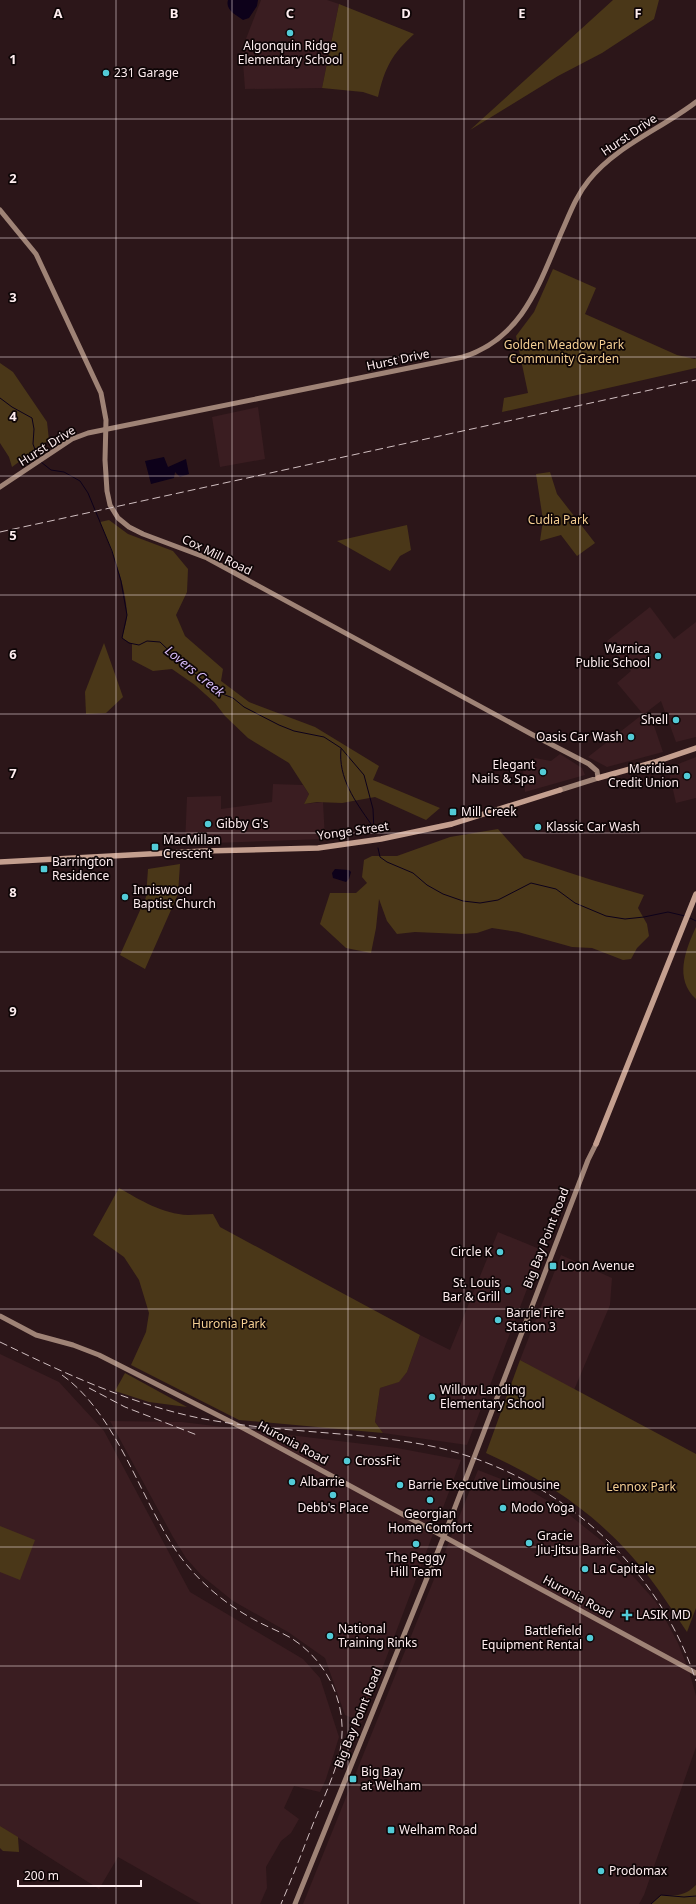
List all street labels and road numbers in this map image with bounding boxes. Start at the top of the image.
street label: Hurst Drive [597,109,660,160]
street label: Hurst Drive [365,344,431,374]
street label: Hurst Drive [15,421,79,470]
street label: Cox Mill Road [179,530,255,579]
street label: Yonge Street [316,817,390,844]
street label: Big Bay Point Road [519,1185,573,1291]
street label: Huronia Road [255,1417,331,1468]
street label: Huronia Road [540,1571,616,1622]
street label: Big Bay Point Road [330,1665,385,1770]

